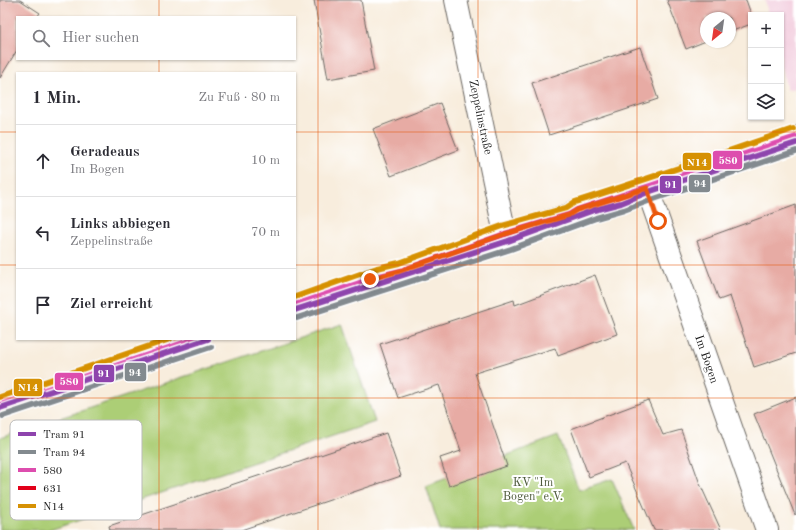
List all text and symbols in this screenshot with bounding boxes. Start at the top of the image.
north arrow [700,12,736,48]
map controls [748,12,784,120]
button: + [748,12,784,48]
search box [16,16,296,60]
icon: search [30,27,52,49]
text: Hier suchen [62,31,139,46]
button: − [748,48,784,84]
street label: Zeppelinstraße [466,79,494,156]
button: layers [748,84,784,120]
text: 1 Min. [32,90,81,107]
text: Zu Fuß · 80 m [198,91,280,104]
text: Geradeaus [70,145,139,160]
icon: ahead [32,150,54,172]
line badge: 580 [712,150,743,170]
line badge: N14 [682,152,712,171]
text: 10 m [251,154,280,167]
text: 580 [718,156,738,167]
text: N14 [686,158,708,169]
text: Im Bogen [70,163,125,176]
line badge: 94 [688,174,711,193]
line badge: 91 [659,175,682,194]
text: 94 [694,179,706,190]
text: 91 [665,180,677,191]
route start [649,212,667,230]
text: Links abbiegen [70,217,171,232]
icon: left [32,222,54,244]
text: 70 m [251,226,280,239]
text: Zeppelinstraße [70,235,153,248]
route end [361,270,379,288]
icon: arrive [32,294,54,316]
text: Ziel erreicht [70,297,153,312]
street label: Im Bogen [692,334,720,386]
line badge: 94 [124,362,147,382]
line badge: 91 [93,364,115,383]
text: 94 [129,368,141,379]
text: 91 [98,369,110,380]
line badge: 580 [54,372,84,391]
text: 580 [59,377,79,388]
line badge: N14 [13,378,43,397]
text: N14 [17,383,39,394]
legend [10,420,142,520]
text: Tram 91 [43,430,85,441]
text: Tram 94 [43,448,85,459]
text: 580 [43,466,62,477]
park label: KV "Im Bogen" e.V. [503,477,563,503]
text: 631 [43,484,62,495]
text: N14 [43,502,64,513]

